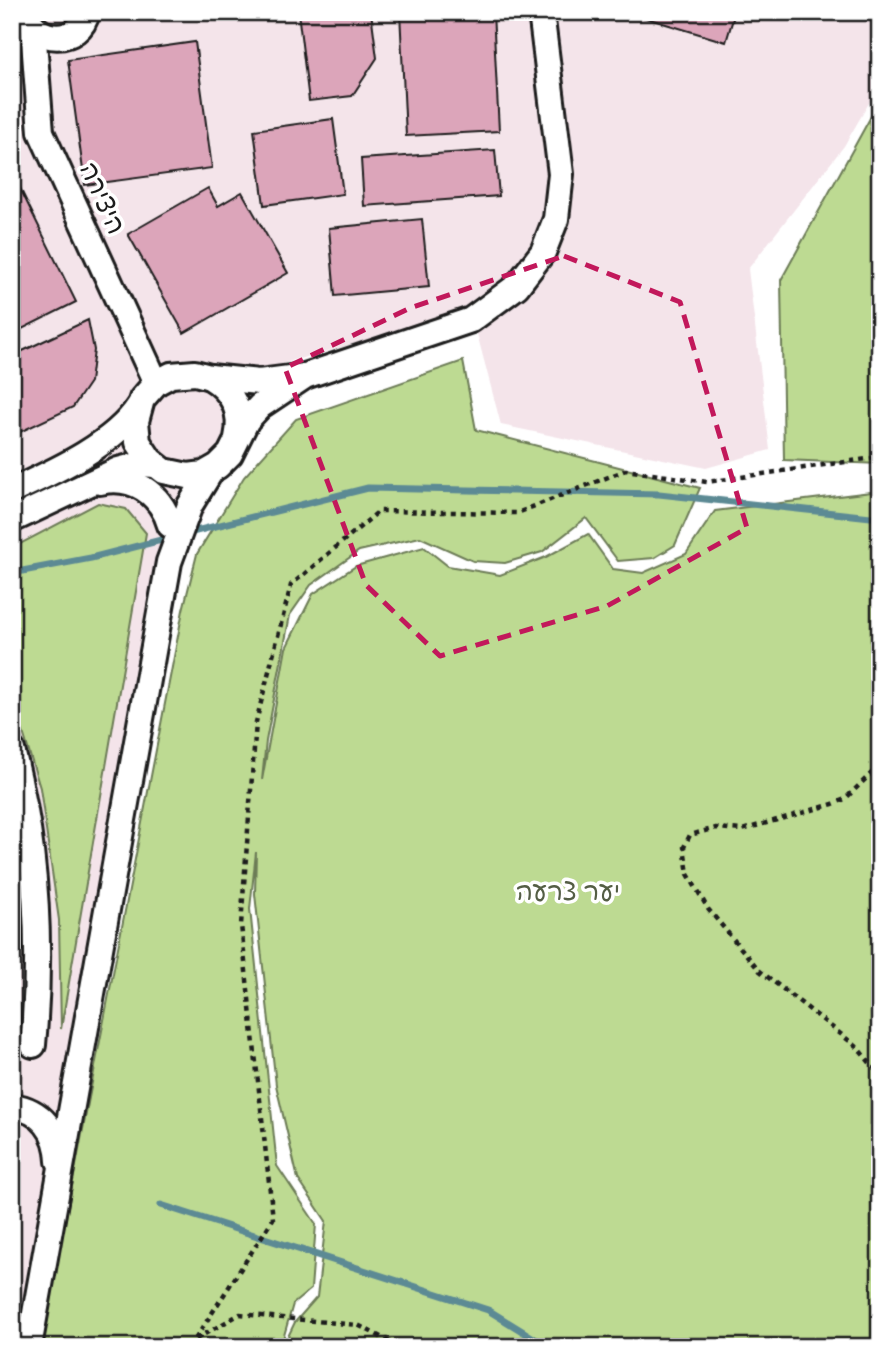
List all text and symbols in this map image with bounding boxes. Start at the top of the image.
street label: היצירה [67,154,139,242]
park label: יער צרעה [516,868,620,914]

